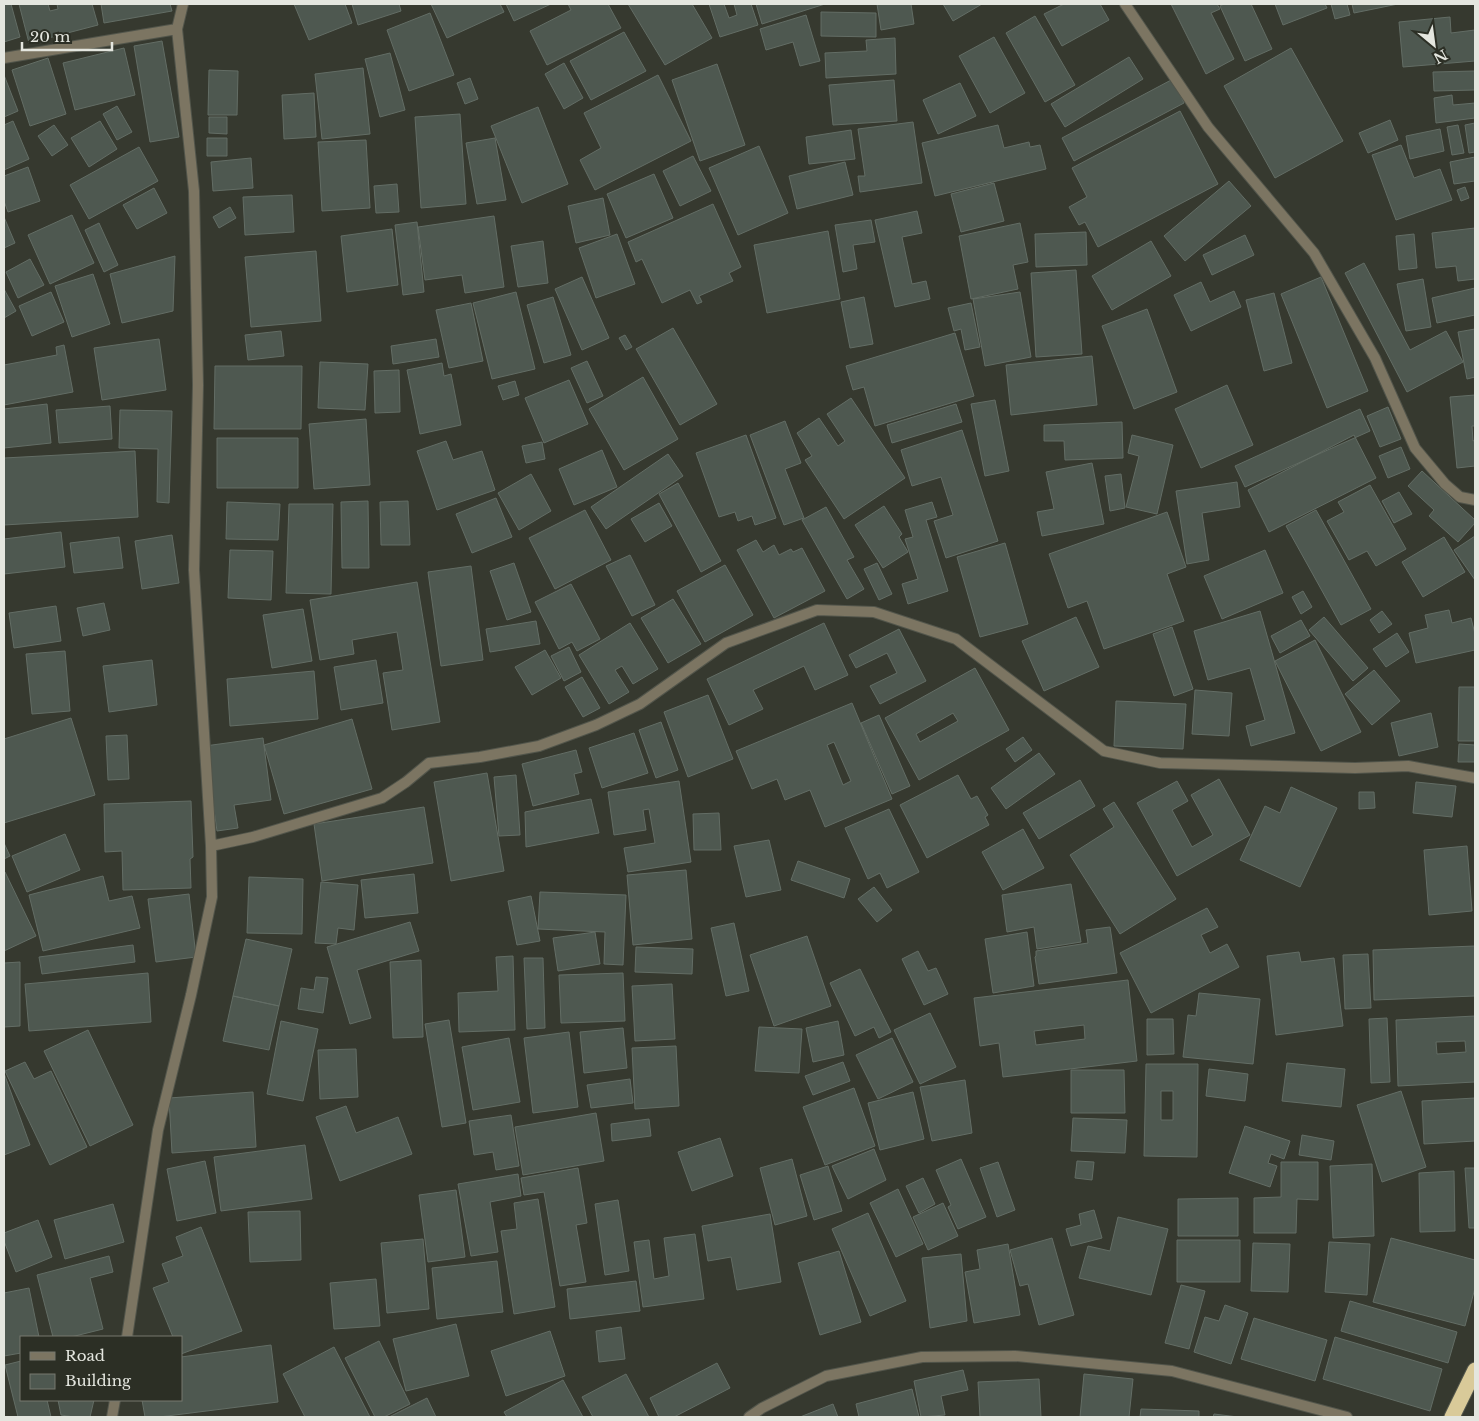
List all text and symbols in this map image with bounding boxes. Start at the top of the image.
scale bar [22,20,112,52]
north arrow [1409,20,1459,70]
text: 20 m [30,27,70,46]
text: N [1430,45,1450,67]
legend [20,1336,182,1401]
text: Road [65,1346,105,1365]
text: Building [65,1371,132,1390]

